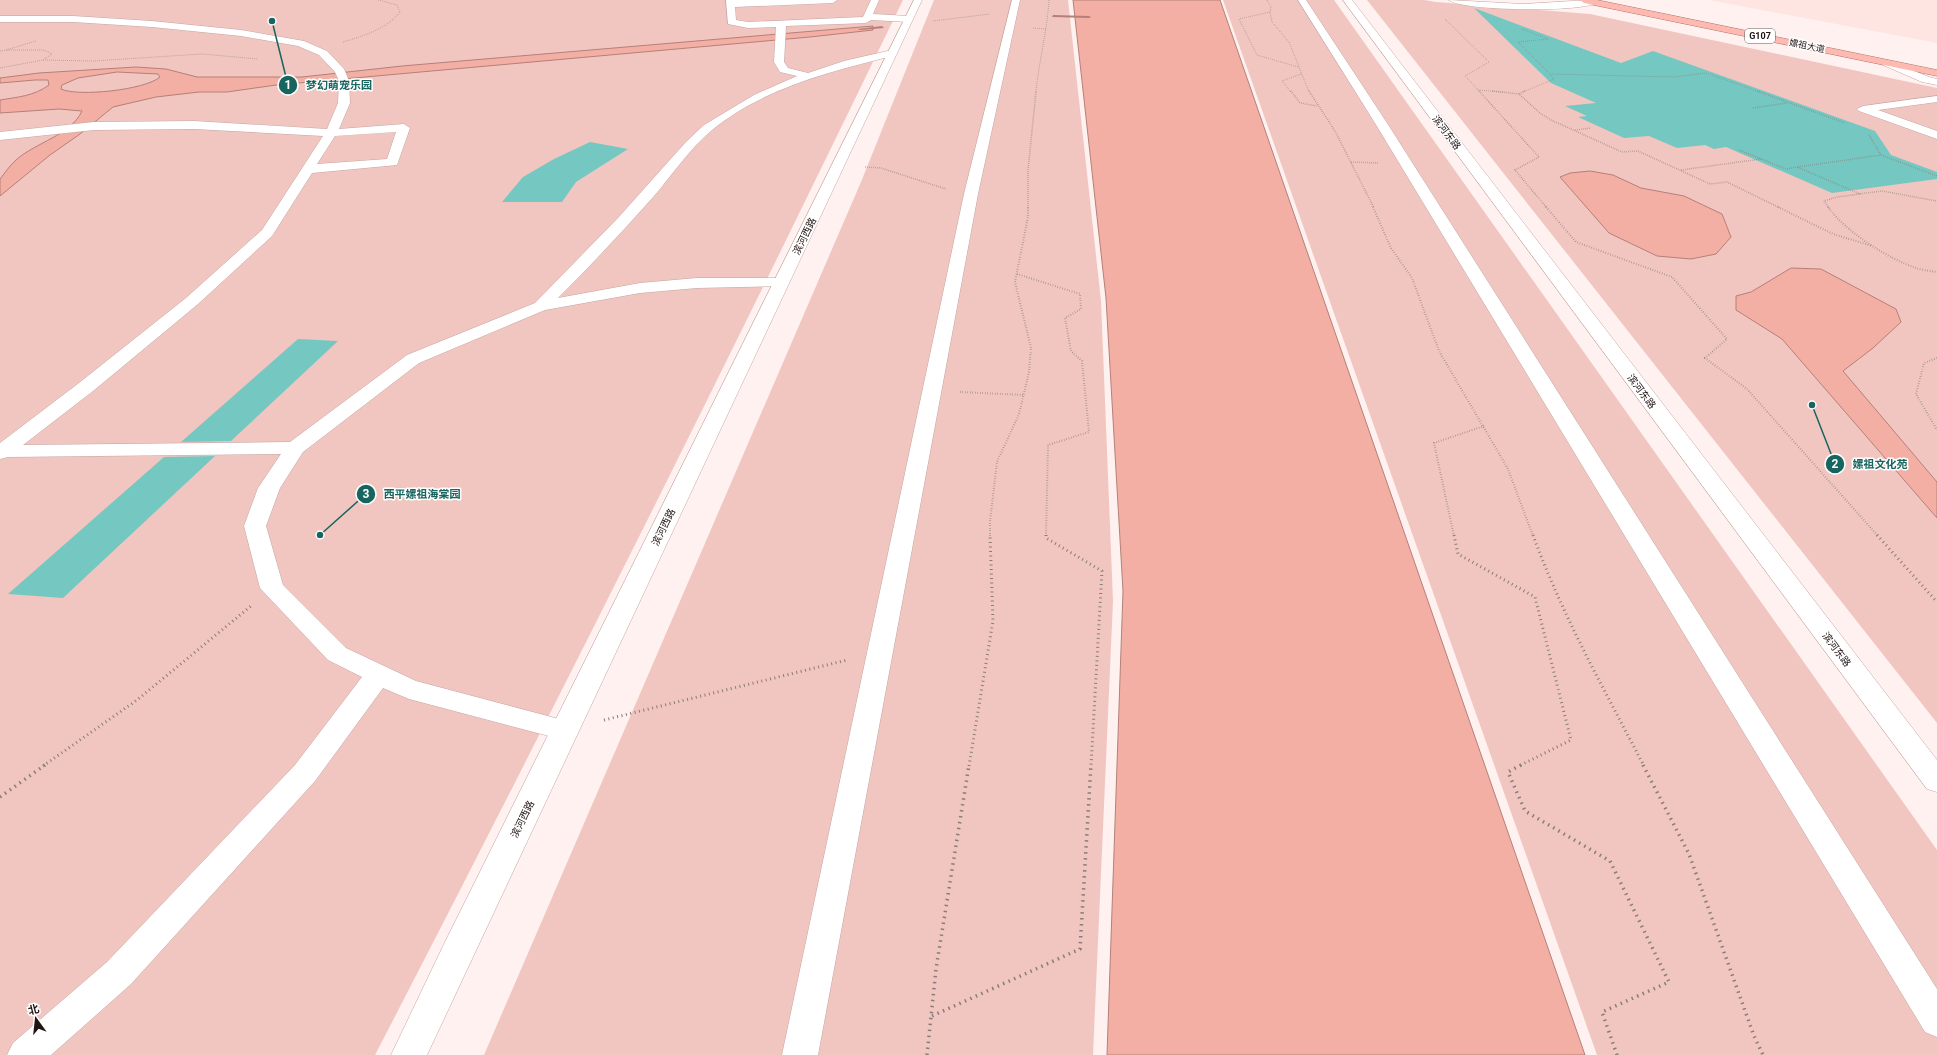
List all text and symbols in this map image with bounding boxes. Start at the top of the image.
road number: G107 [1745,29,1775,43]
street label: 嫘祖大道 [1788,36,1826,55]
callout: 梦幻萌宠乐园 [278,74,380,97]
text: 1 [285,78,291,92]
text: 梦幻萌宠乐园 [306,79,372,92]
street label: 滨河东路 [1430,113,1463,152]
street label: 滨河西路 [791,216,818,257]
street label: 滨河东路 [1625,372,1658,411]
callout: 嫘祖文化苑 [1825,453,1916,476]
text: 2 [1832,457,1839,471]
text: 嫘祖文化苑 [1853,458,1908,471]
callout: 西平嫘祖海棠园 [356,483,469,506]
text: 3 [363,487,370,501]
text: 西平嫘祖海棠园 [384,488,461,501]
street label: 滨河西路 [650,507,677,548]
street label: 滨河东路 [1820,630,1853,669]
street label: 滨河西路 [509,799,536,840]
north arrow [16,999,56,1039]
text: 北 [27,1002,41,1018]

